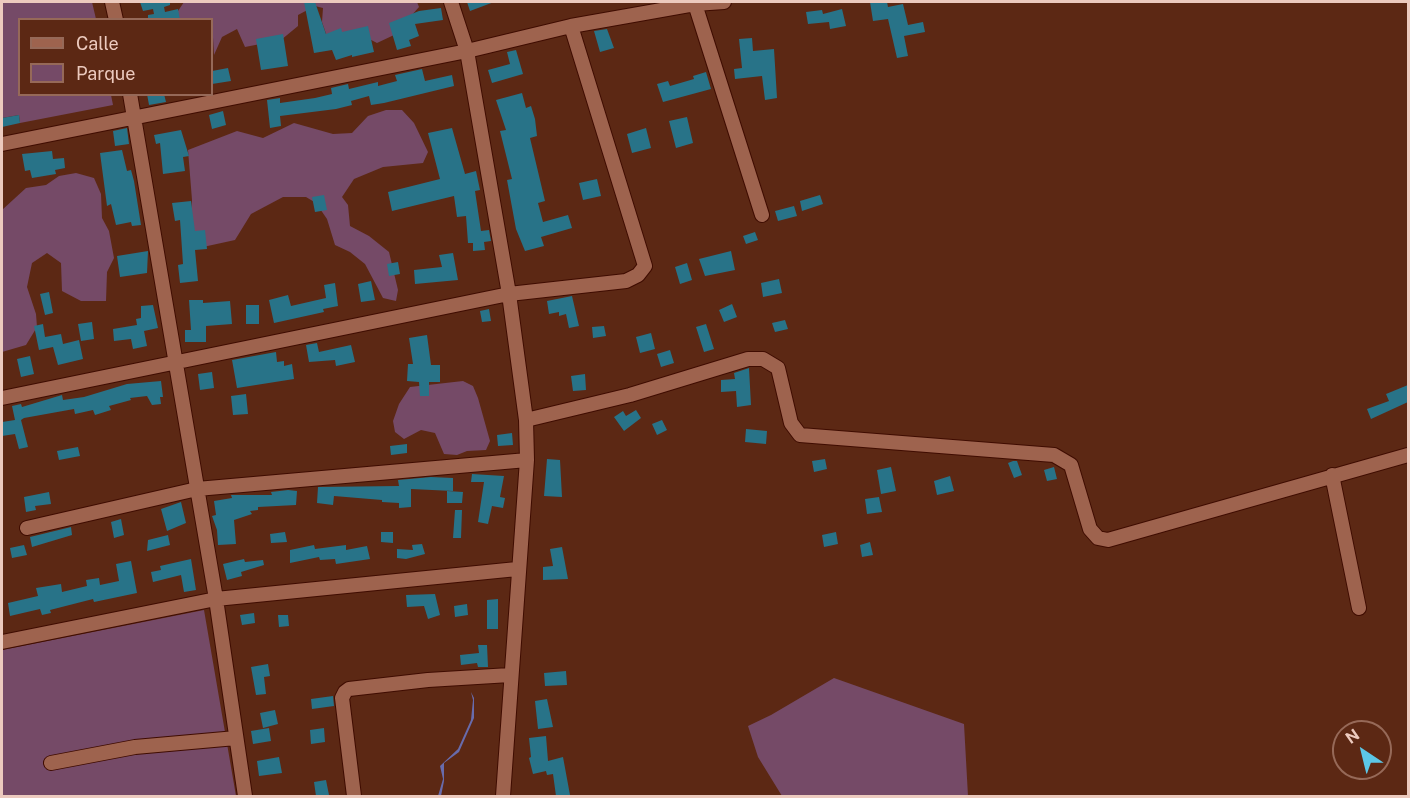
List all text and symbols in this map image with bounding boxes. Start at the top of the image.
legend [18,18,213,96]
text: Calle [76,33,119,54]
text: Parque [76,63,136,84]
north arrow [1332,720,1392,780]
text: N [1342,725,1363,748]

